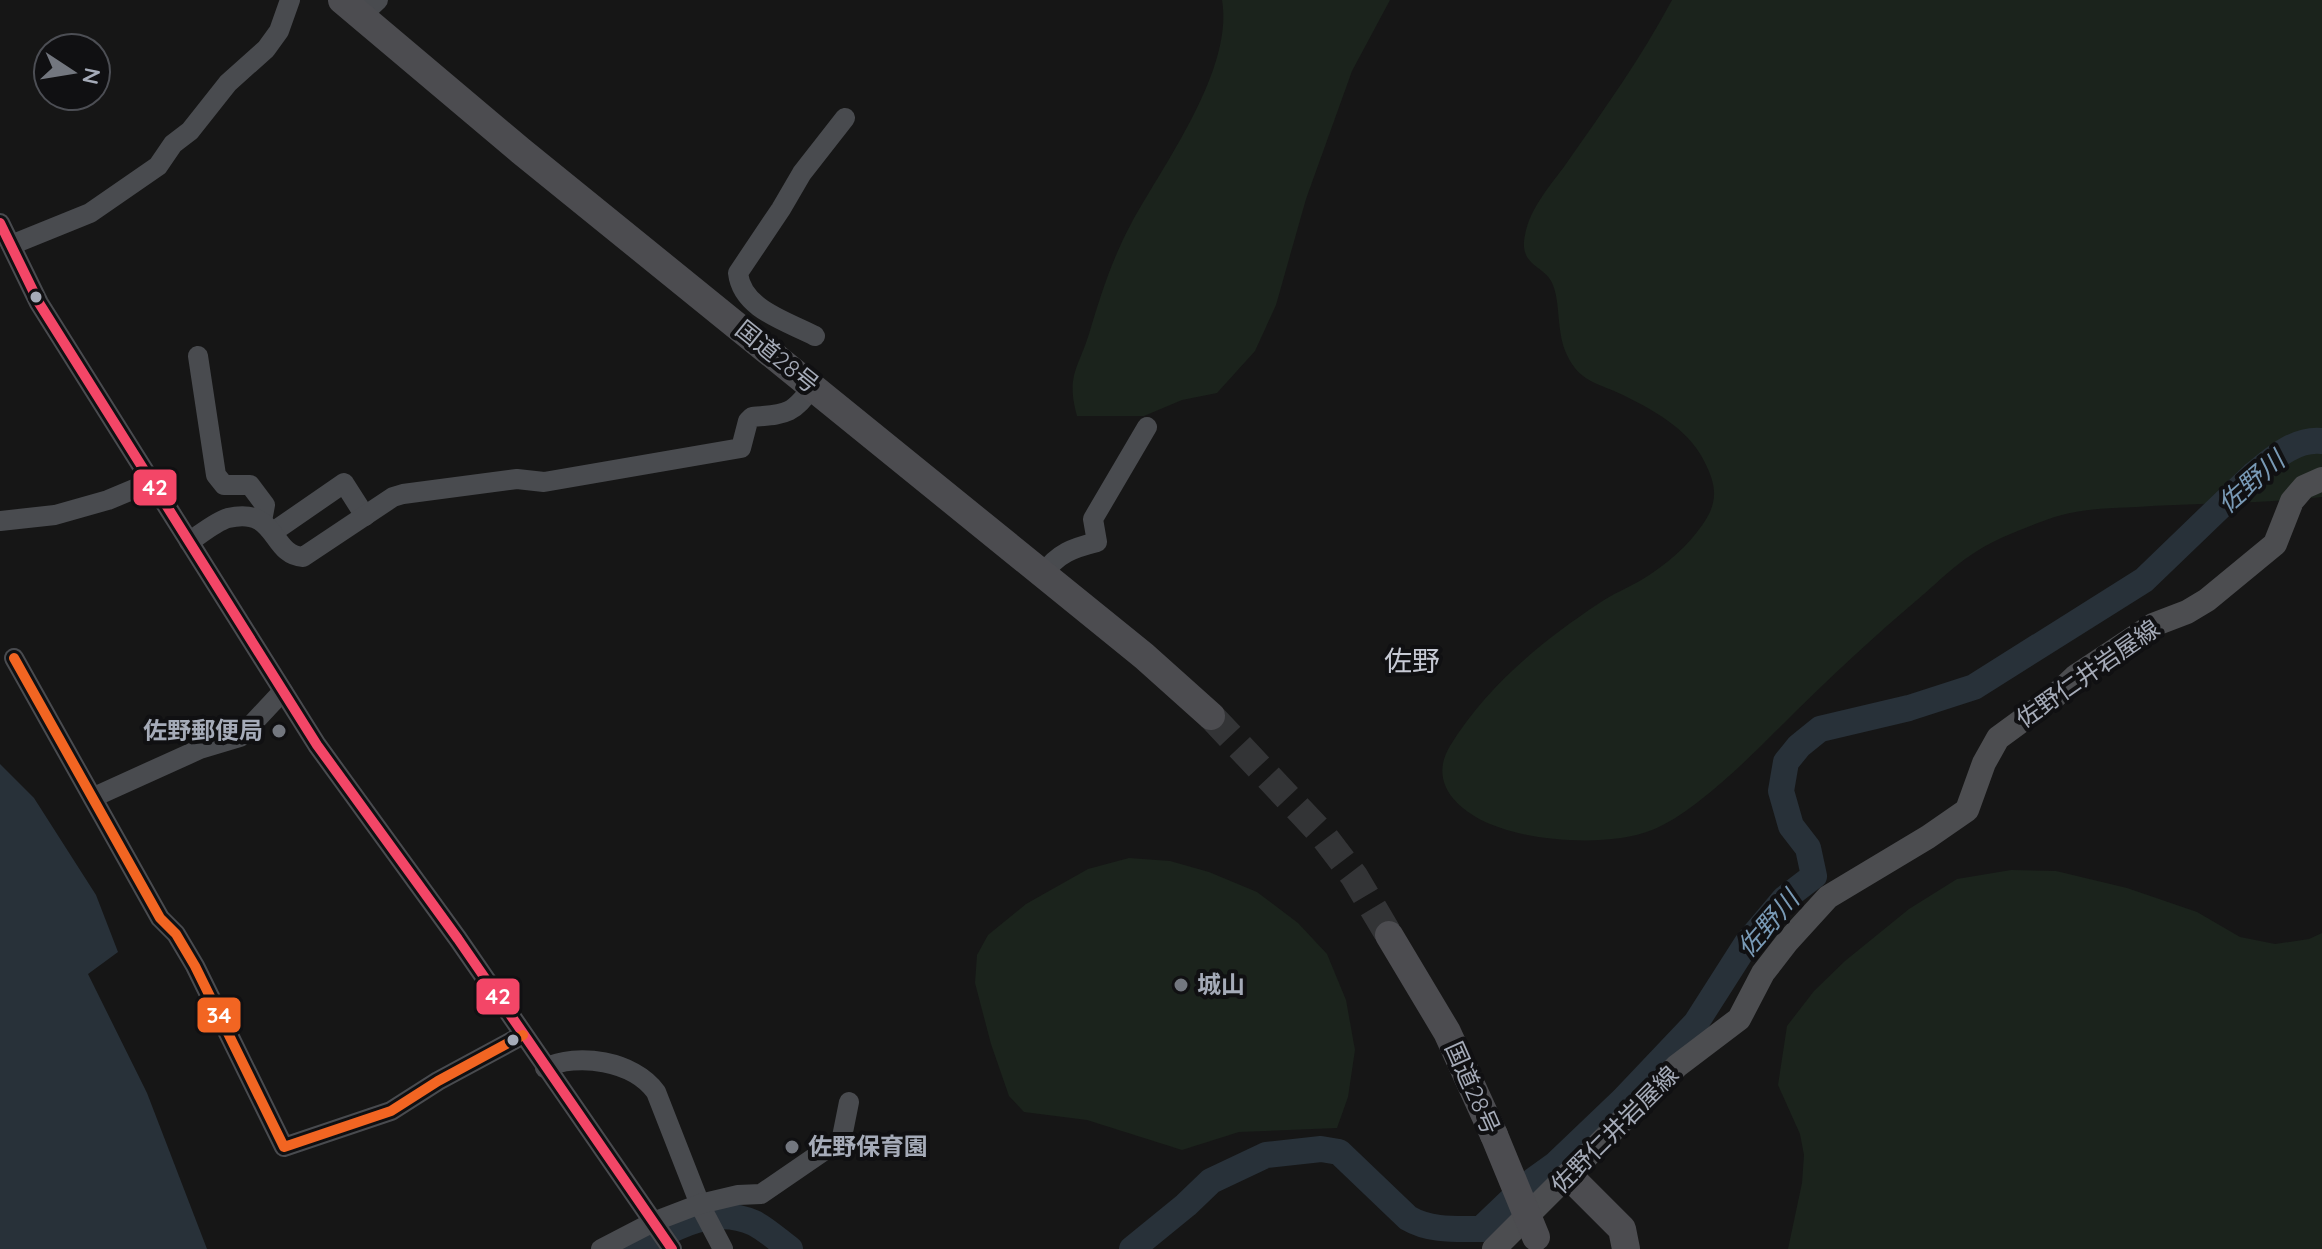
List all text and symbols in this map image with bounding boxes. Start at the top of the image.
north arrow [32,32,112,112]
text: N [76,65,107,87]
unlabelled marker [28,289,44,305]
street label: 国道28号 [730,314,825,399]
water label: 佐野川 [2210,442,2293,520]
line badge: 42 [132,468,178,507]
text: 42 [142,473,168,501]
street label: 佐野仁井岩屋線 [2010,613,2165,734]
district label: 佐野 [1384,643,1440,678]
place label: 佐野郵便局 [143,715,263,745]
marker: 佐野郵便局 [270,722,288,740]
water label: 佐野川 [1730,881,1808,964]
place label: 城山 [1197,969,1245,999]
marker: 城山 [1172,976,1190,994]
line badge: 42 [475,977,521,1016]
text: 42 [485,982,511,1010]
line badge: 34 [196,996,242,1034]
text: 34 [207,1001,231,1029]
unlabelled marker [505,1032,521,1048]
street label: 国道28号 [1439,1037,1507,1139]
street label: 佐野仁井岩屋線 [1544,1059,1684,1199]
place label: 佐野保育園 [808,1131,928,1161]
marker: 佐野保育園 [783,1138,801,1156]

